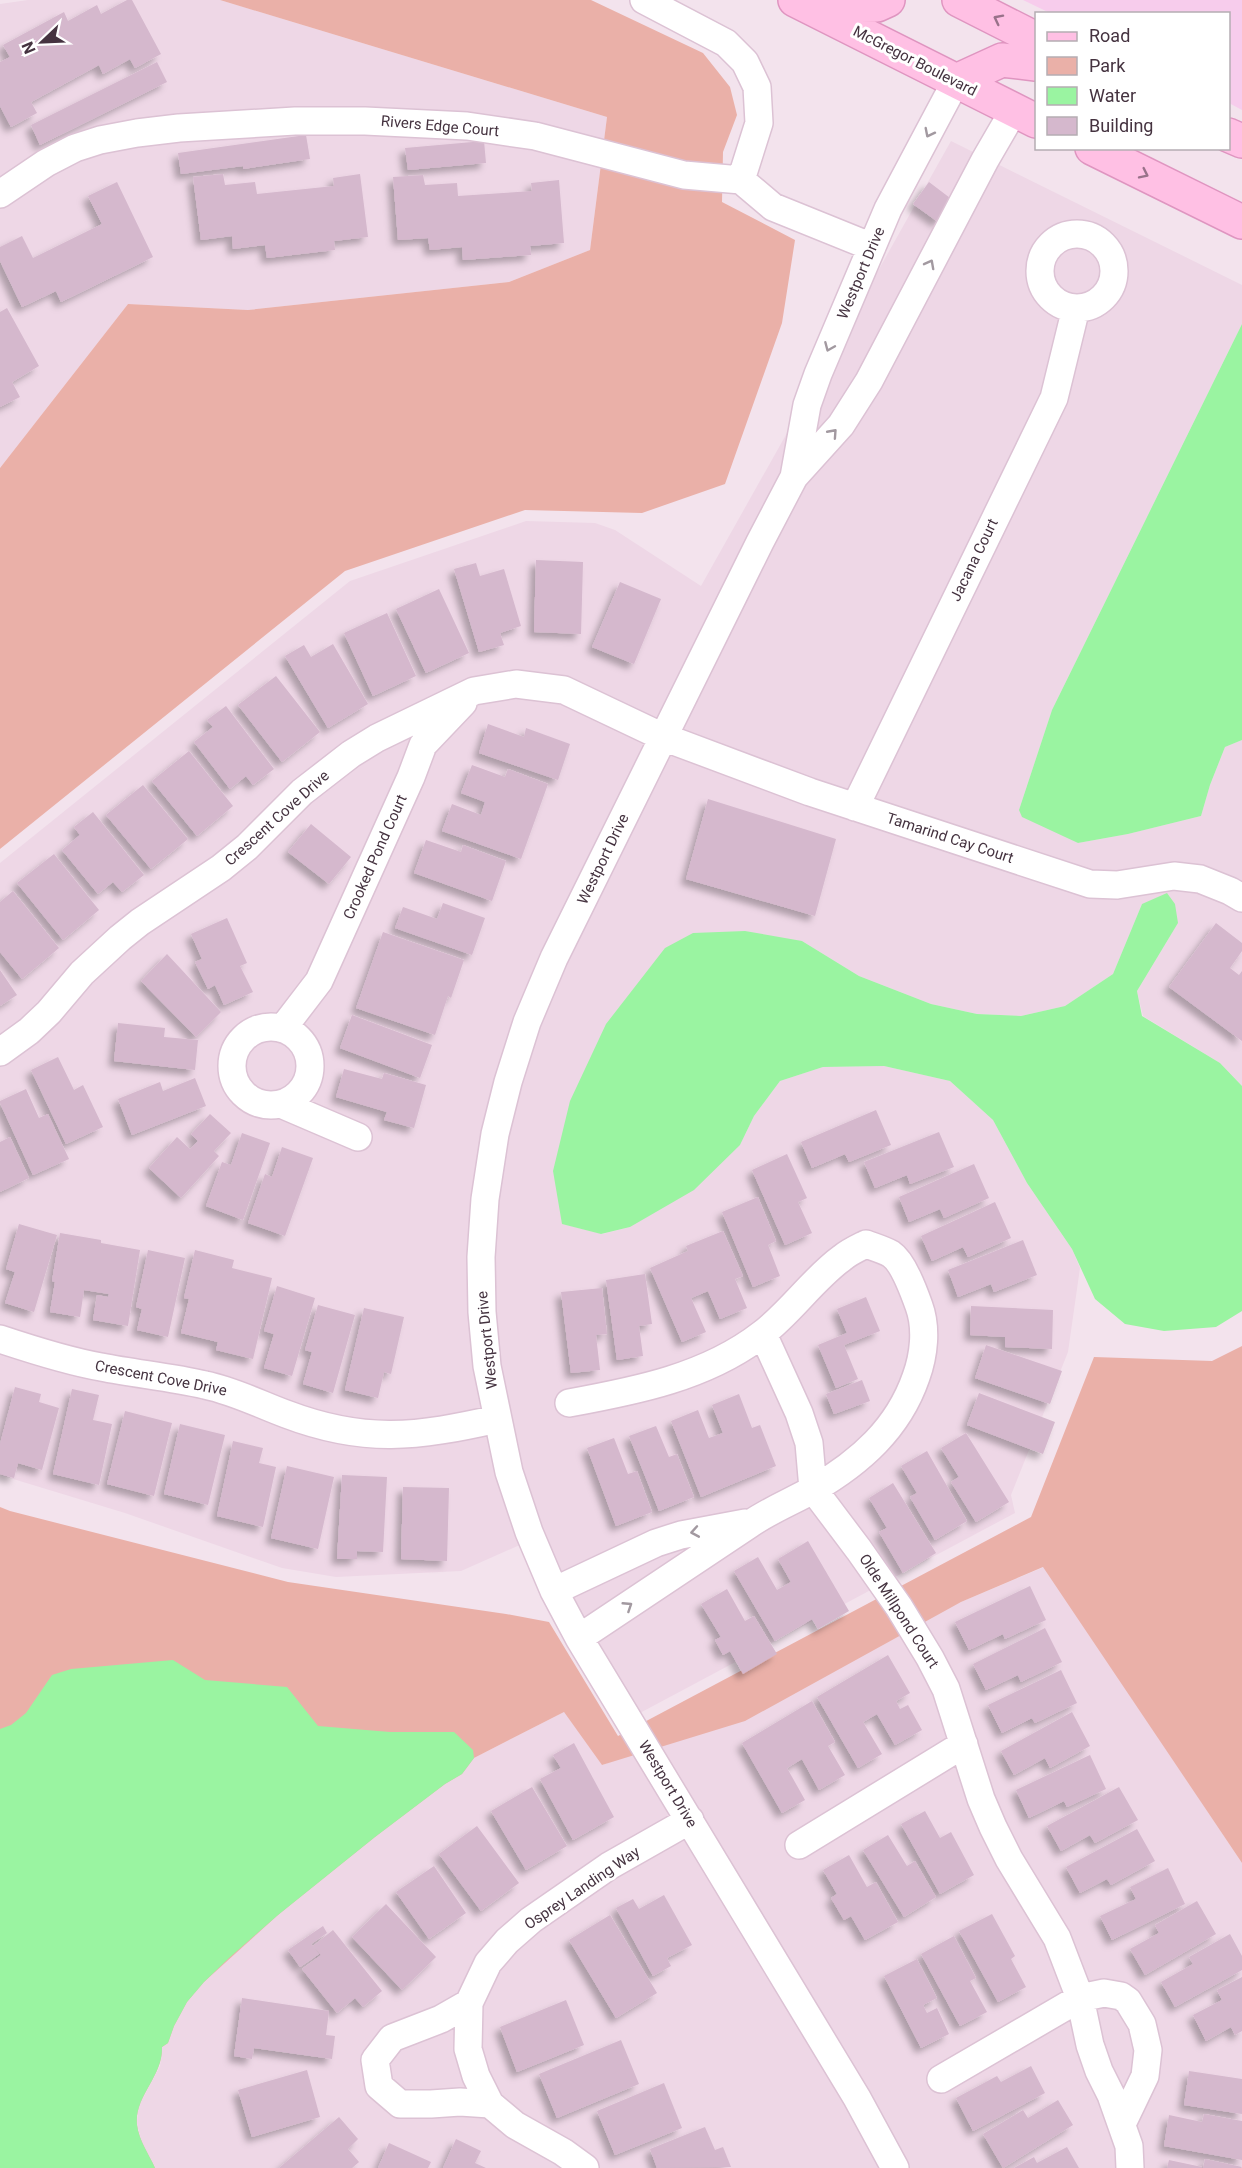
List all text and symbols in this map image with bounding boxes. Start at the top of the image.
north arrow [12,12,72,72]
legend [1035,12,1230,150]
one-way arrow [993,15,1004,27]
street label: McGregor Boulevard [850,22,980,100]
text: Road [1089,25,1130,46]
text: N [18,39,40,57]
text: Park [1089,55,1126,76]
text: Water [1089,85,1136,106]
street label: Rivers Edge Court [380,112,500,140]
text: Building [1089,115,1153,136]
one-way arrow [925,127,937,138]
one-way arrow [1138,167,1149,179]
street label: Westport Drive [833,224,889,322]
one-way arrow [923,260,934,271]
one-way arrow [824,341,836,352]
one-way arrow [826,429,837,440]
street label: Jacana Court [946,516,1002,604]
street label: Crescent Cove Drive [221,766,333,869]
street label: Crooked Pond Court [339,792,411,922]
street label: Tamarind Cay Court [884,809,1016,867]
street label: Westport Drive [573,811,633,907]
street label: Westport Drive [473,1290,501,1390]
street label: Crescent Cove Drive [94,1356,228,1400]
one-way arrow [690,1525,700,1538]
street label: Olde Millpond Court [855,1551,943,1672]
one-way arrow [622,1601,632,1613]
street label: Westport Drive [635,1737,701,1831]
street label: Osprey Landing Way [521,1843,643,1933]

